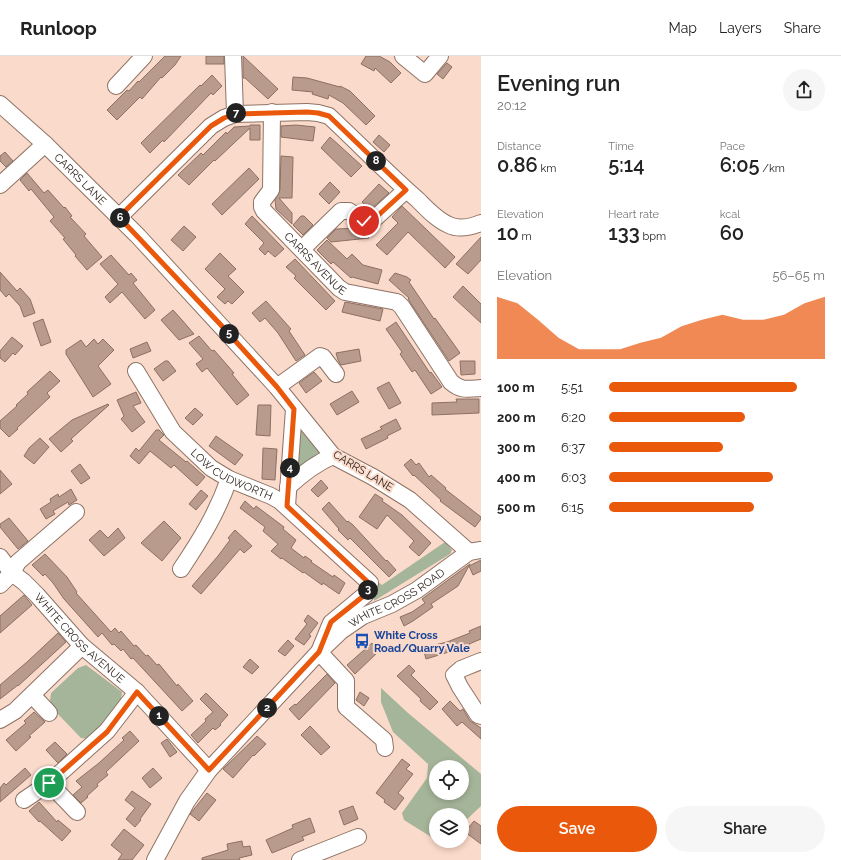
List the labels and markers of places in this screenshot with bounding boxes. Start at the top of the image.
pin: 7 [226,103,246,123]
pin: 8 [366,151,386,171]
pin [347,204,381,238]
pin: 6 [110,208,130,228]
pin: 5 [219,324,239,344]
pin: 4 [280,458,300,478]
pin: 3 [358,580,378,600]
place label: White Cross Road/Quarry Vale [374,629,470,655]
bus stop icon: White Cross Road/Quarry Vale [353,632,371,650]
pin: 2 [257,698,277,718]
pin: 1 [149,706,169,726]
pin [32,766,66,800]

